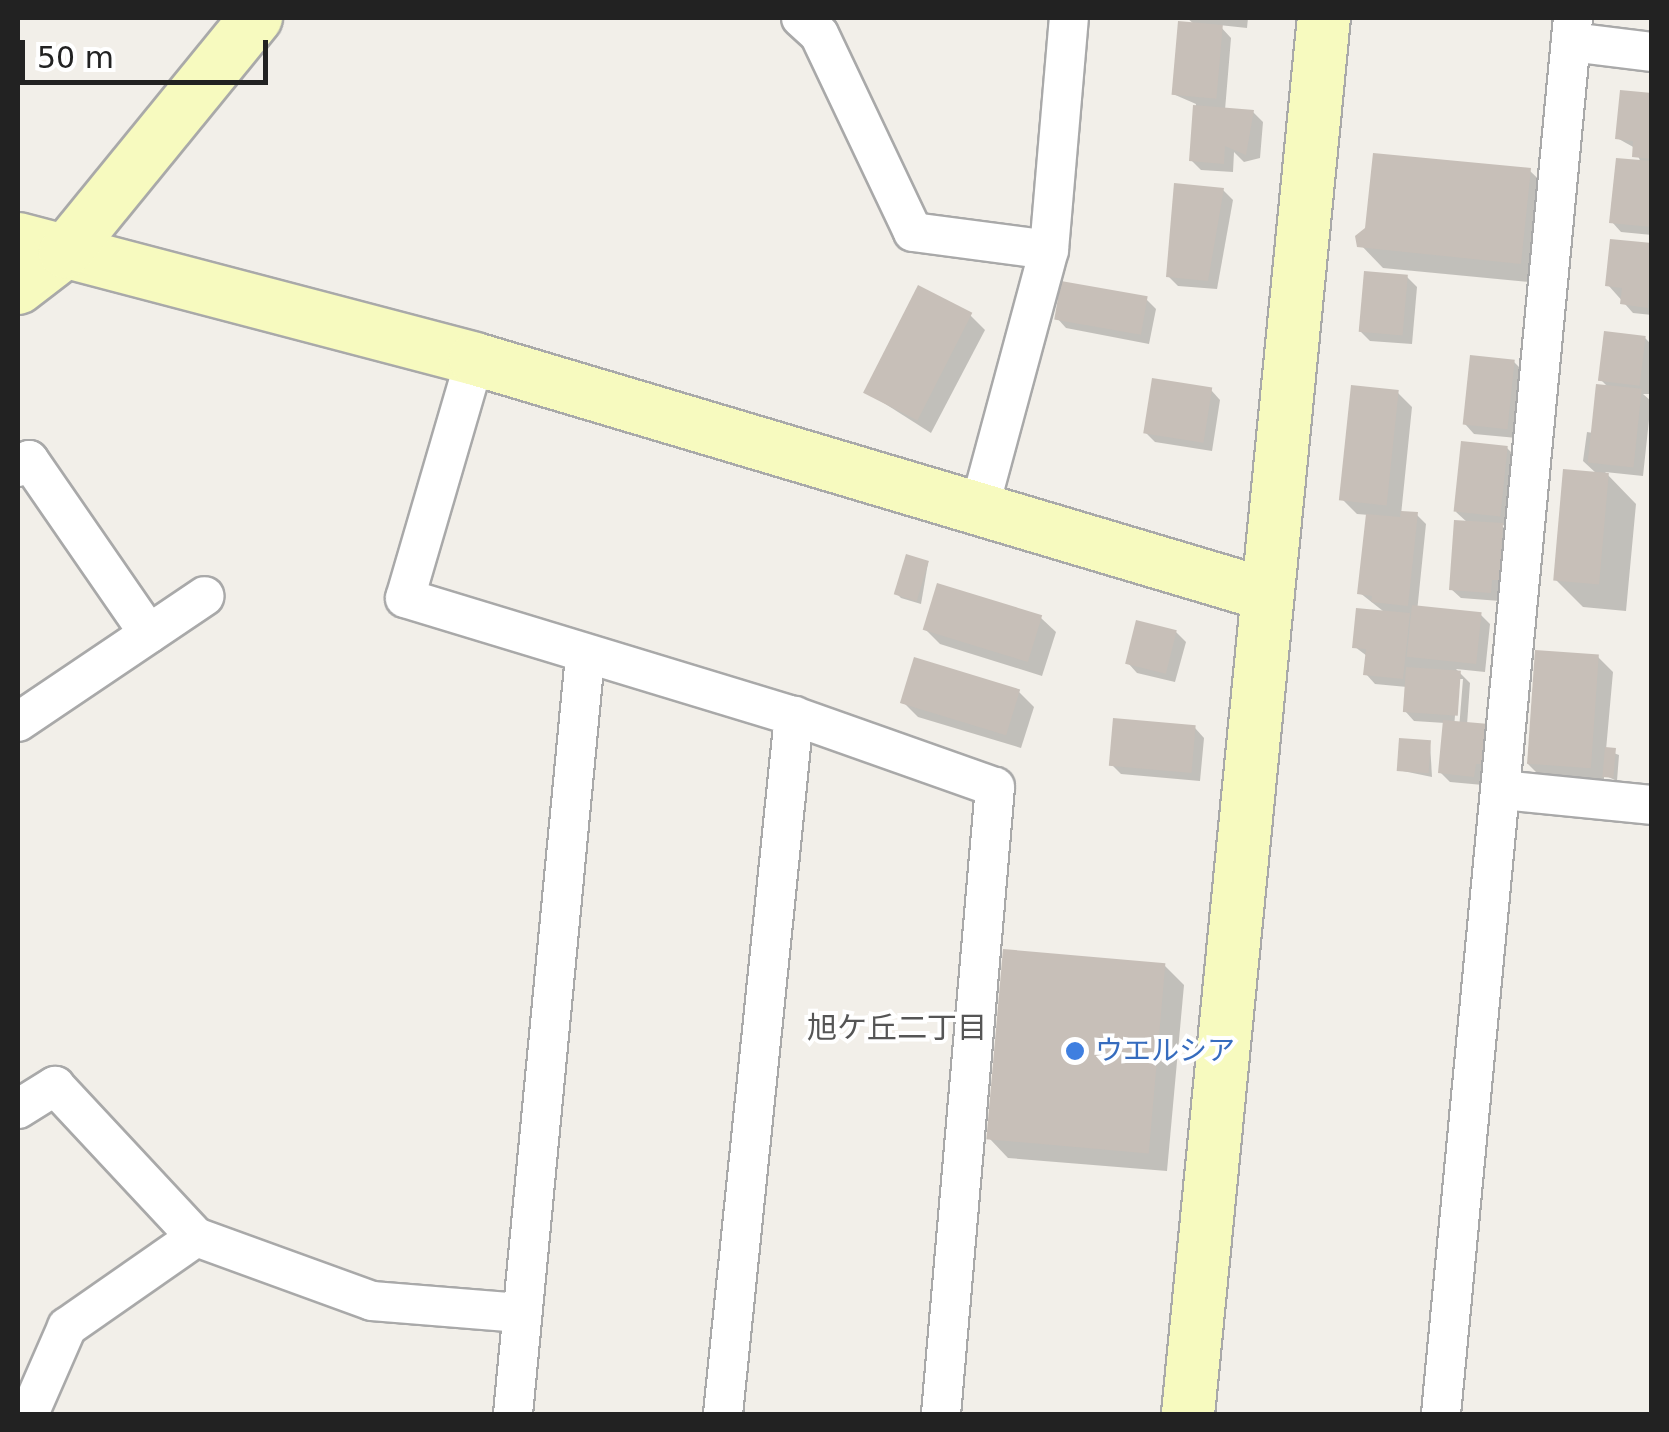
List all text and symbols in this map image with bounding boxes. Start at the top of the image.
scale bar [25,20,272,82]
text: 50 m [37,40,114,75]
district label: 旭ケ丘二丁目 [807,1010,987,1046]
place label: ウエルシア [1095,1034,1235,1068]
marker: ウエルシア [1064,1040,1086,1062]

